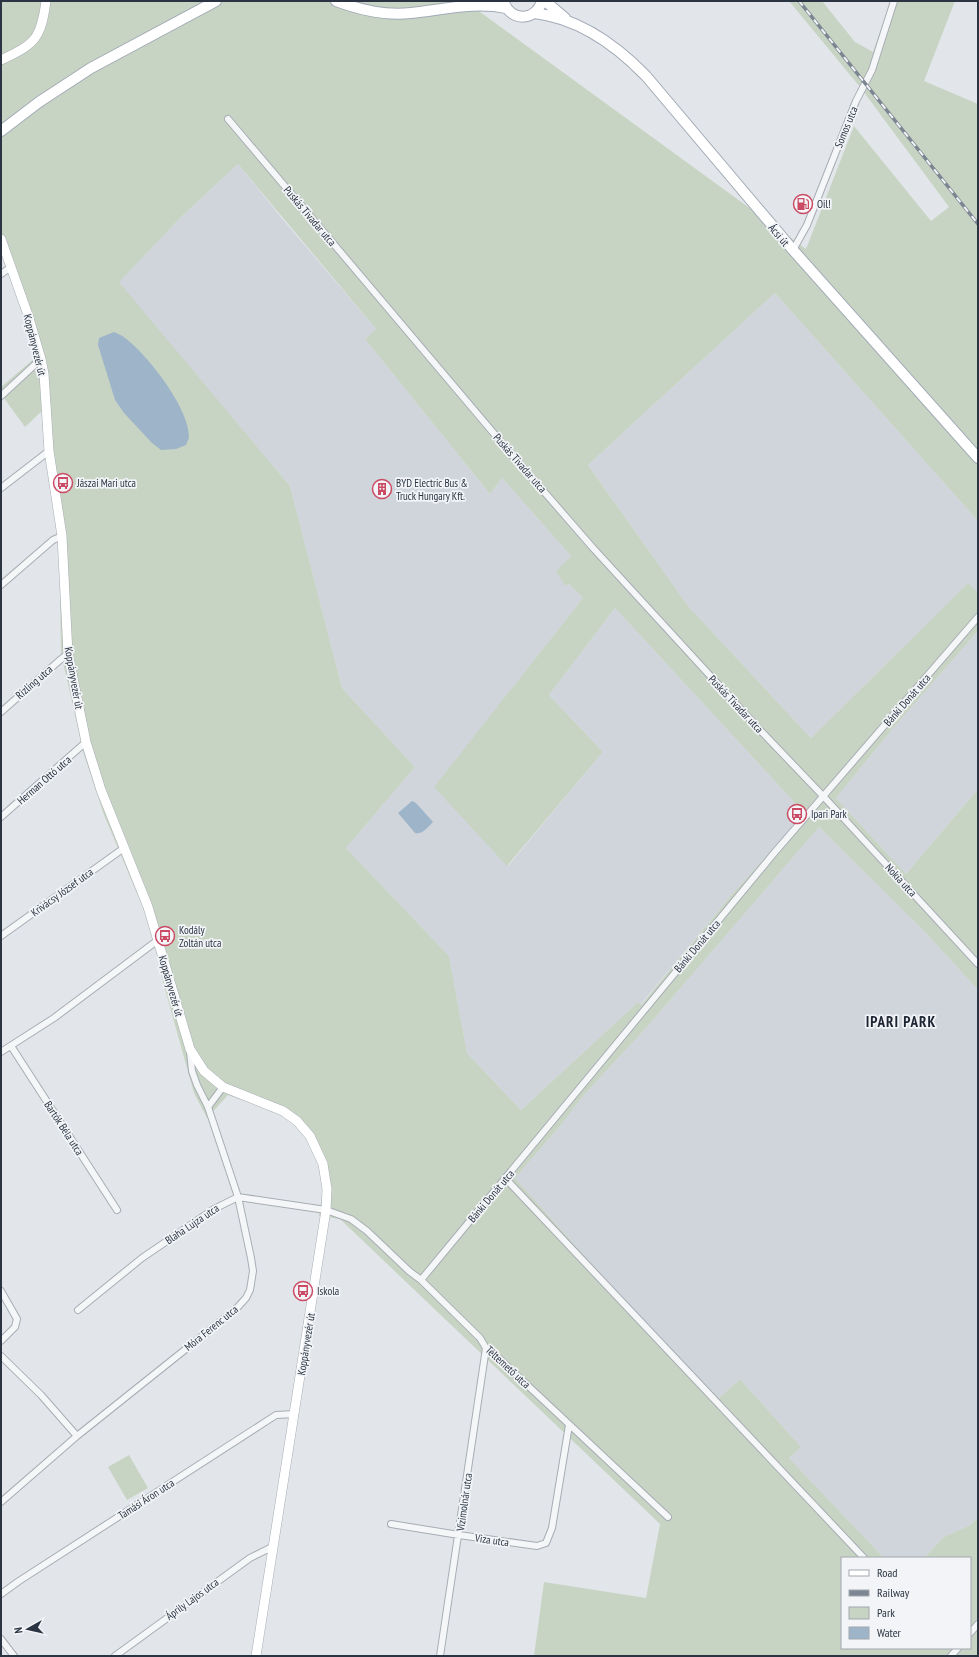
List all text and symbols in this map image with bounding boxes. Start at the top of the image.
street label: Somos utca [831,104,861,150]
street label: Puskás Tivadar utca [281,183,339,249]
fuel station icon: Oil! [792,193,814,215]
place label: Oil! [817,197,831,211]
street label: Ácsi út [766,221,792,249]
street label: Koppányvezér út [21,313,49,377]
street label: Puskás Tivadar utca [490,430,550,496]
bus stop icon: Jászai Mari utca [52,472,74,494]
place label: Jászai Mari utca [76,476,136,490]
place label: BYD Electric Bus & Truck Hungary Kft. [396,476,468,503]
building icon: BYD Electric Bus & Truck Hungary Kft. [371,478,393,500]
street label: Koppányvezér út [62,646,86,710]
street label: Rizling utca [13,662,55,702]
street label: Bánki Donát utca [881,671,933,729]
street label: Puskás Tivadar utca [706,672,766,736]
street label: Herman Ottó utca [14,753,74,807]
bus stop icon: Ipari Park [786,803,808,825]
place label: Ipari Park [811,807,848,821]
street label: Nokia utca [882,861,920,899]
street label: Krivácsy József utca [28,865,96,919]
street label: Bánki Donát utca [671,917,723,975]
place label: Kodály Zoltán utca [179,923,221,950]
bus stop icon: Kodály Zoltán utca [154,925,176,947]
street label: Koppányvezér út [156,954,186,1018]
district label: IPARI PARK [866,1012,936,1031]
street label: Bartók Béla utca [41,1098,87,1158]
street label: Bánki Donát utca [465,1167,517,1225]
street label: Blaha Lujza utca [162,1201,222,1247]
bus stop icon: Iskola [292,1280,314,1302]
place label: Iskola [317,1284,339,1298]
street label: Móra Ferenc utca [181,1302,241,1354]
street label: Koppányvezér út [294,1312,318,1376]
street label: Téltemető utca [483,1343,533,1391]
street label: Vízimolnár utca [453,1472,475,1533]
street label: Tamási Áron utca [115,1476,177,1522]
street label: Viza utca [473,1531,510,1549]
legend [841,1557,971,1649]
text: Road [877,1565,897,1580]
street label: Áprily Lajos utca [163,1575,221,1623]
text: Railway [877,1585,910,1600]
text: Park [877,1605,895,1620]
north arrow [8,1609,48,1649]
text: Water [877,1625,902,1640]
text: N [11,1626,25,1634]

